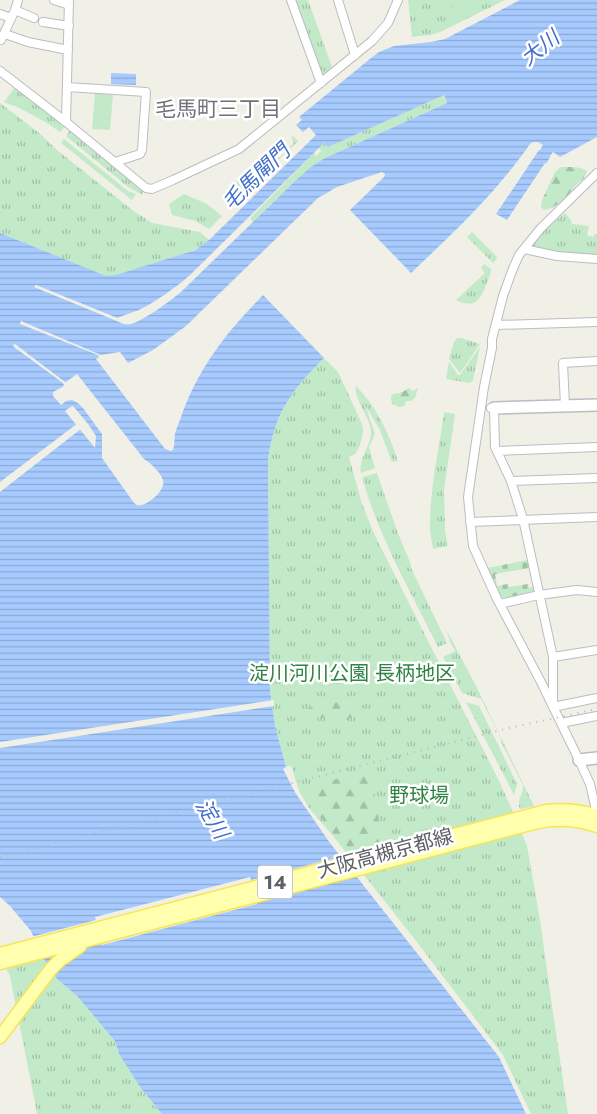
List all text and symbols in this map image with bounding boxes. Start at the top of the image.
water label: 大川 [514,22,567,73]
district label: 毛馬町三丁目 [155,94,281,124]
water label: 毛馬閘門 [215,135,299,217]
park label: 淀川河川公園 長柄地区 [249,659,455,688]
park label: 野球場 [389,781,449,810]
water label: 淀川 [188,793,237,846]
street label: 大阪高槻京都線 [314,821,456,886]
road number: 14 [258,866,292,899]

